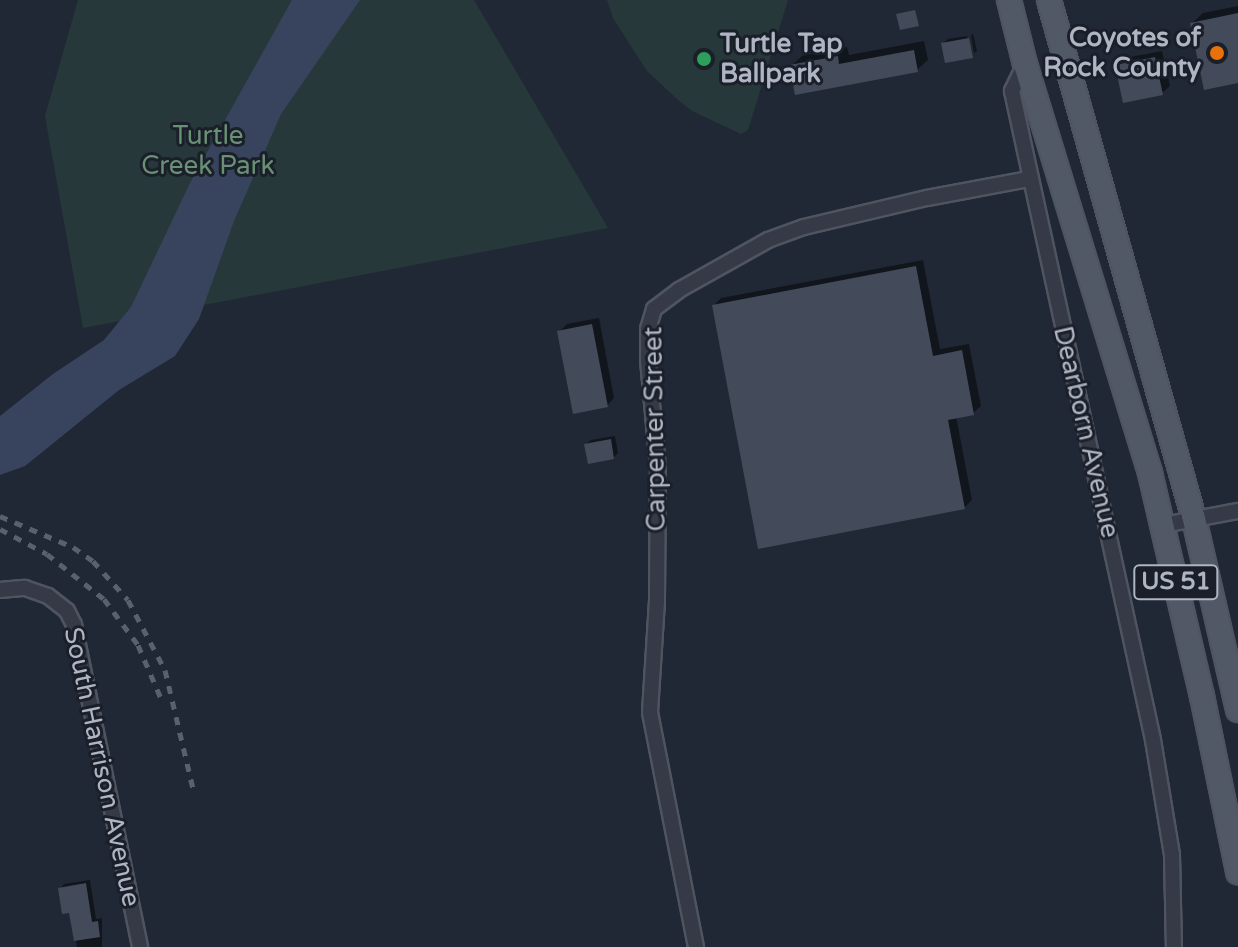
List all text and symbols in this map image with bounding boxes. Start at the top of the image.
place label: Coyotes of Rock County [1043,22,1201,84]
place label: Turtle Tap Ballpark [720,28,843,90]
marker: Coyotes of Rock County [1208,44,1226,62]
marker: Turtle Tap Ballpark [695,50,713,68]
park label: Turtle Creek Park [141,120,275,182]
street label: Dearborn Avenue [1046,323,1126,541]
street label: Carpenter Street [638,326,672,532]
road number: US 51 [1132,562,1220,602]
street label: South Harrison Avenue [57,624,147,910]

